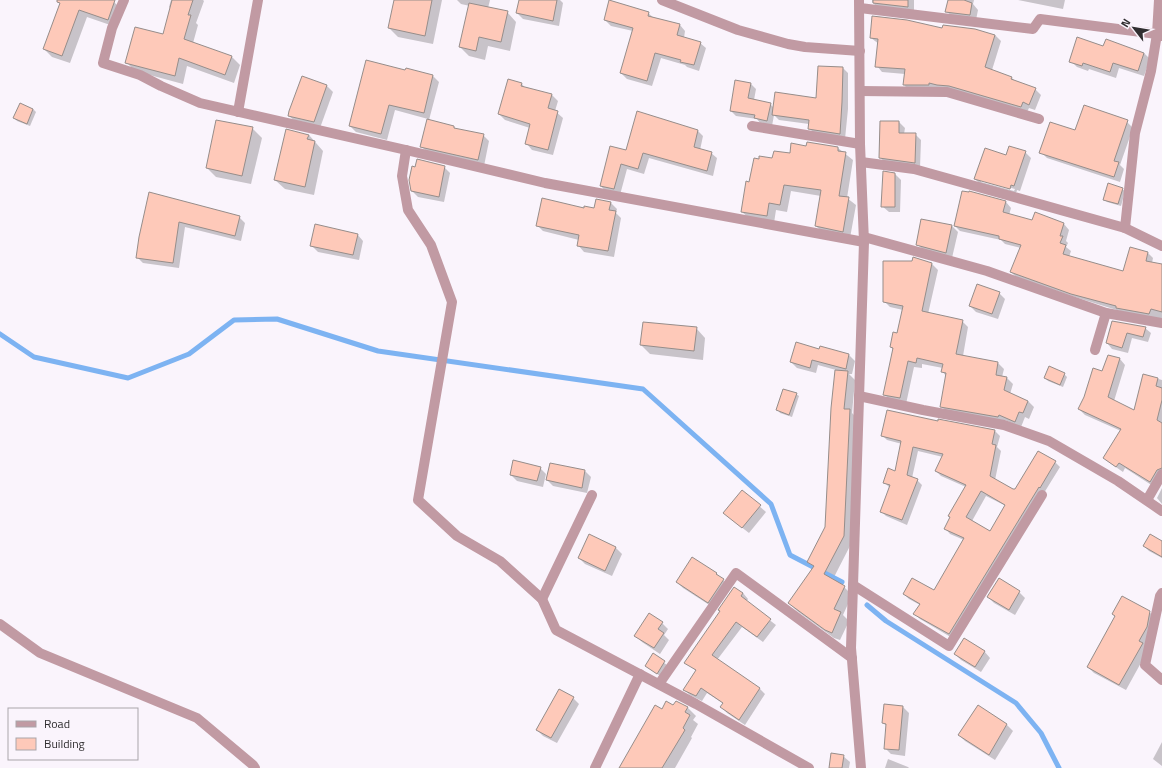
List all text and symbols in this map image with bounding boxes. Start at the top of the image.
north arrow [1114,8,1154,48]
text: N [1117,15,1134,30]
legend [8,708,138,760]
text: Road [44,714,70,733]
text: Building [44,734,85,753]

